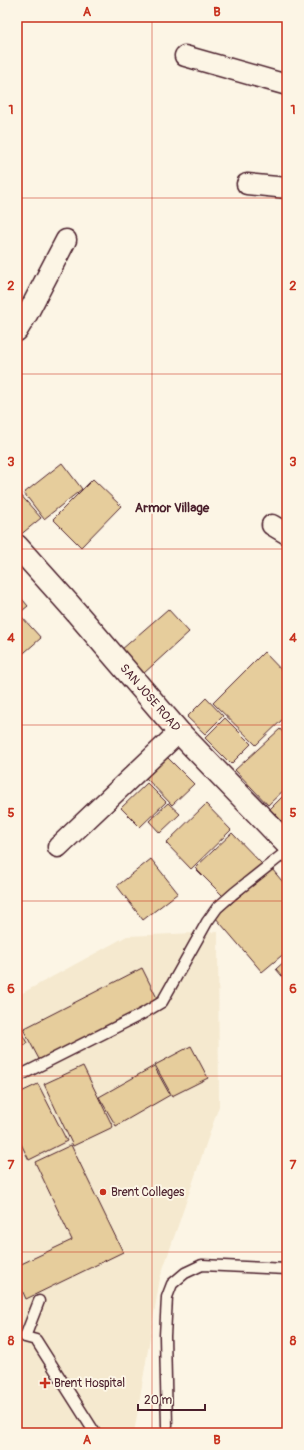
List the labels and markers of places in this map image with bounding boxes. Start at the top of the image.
place label: Brent Colleges [111,1185,185,1200]
marker: Brent Colleges [98,1187,108,1197]
place label: Brent Hospital [54,1376,125,1391]
marker: Brent Hospital [39,1377,51,1389]

